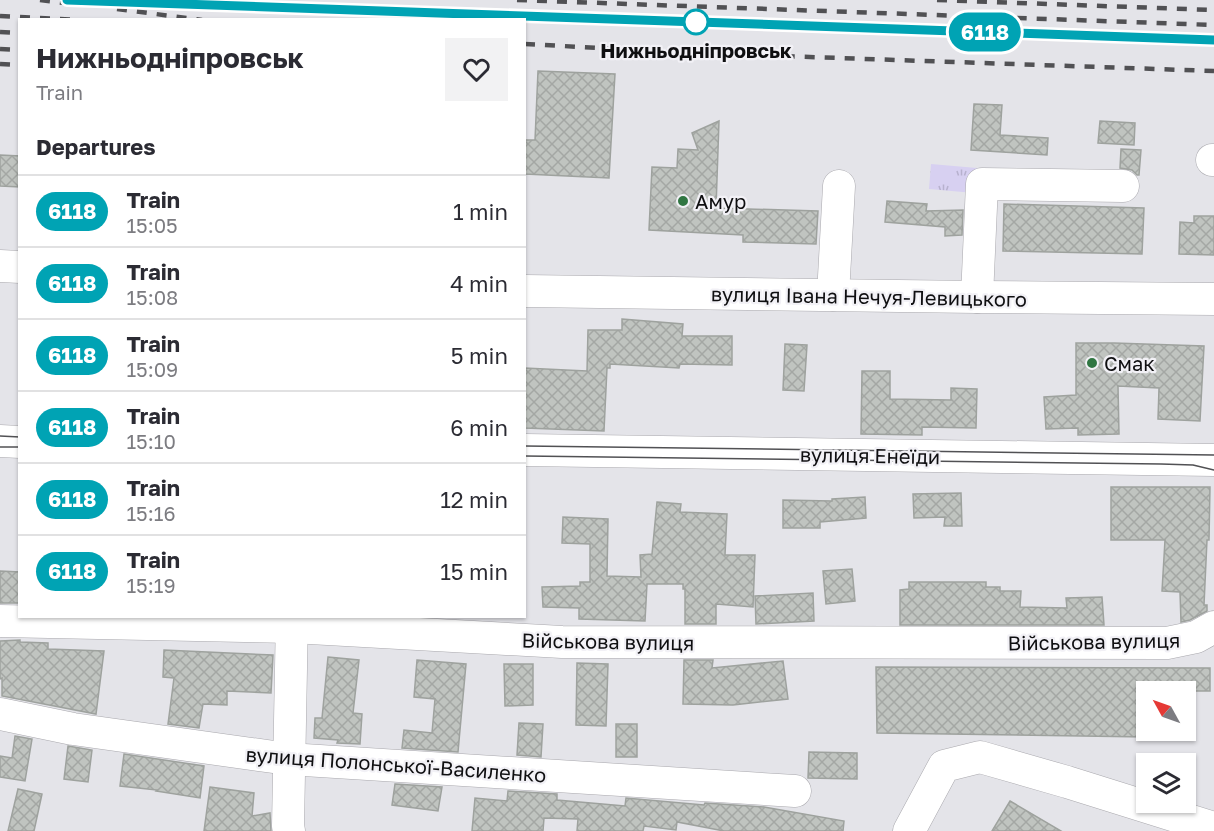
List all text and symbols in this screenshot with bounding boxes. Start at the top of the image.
marker: Нижньодніпровськ [683,9,709,35]
line badge: 6118 [943,12,1027,51]
text: 6118 [961,19,1009,45]
button: heart [445,38,508,101]
place label: Нижньодніпровськ [600,38,792,62]
text: Нижньодніпровськ [36,41,304,74]
text: Train [36,80,83,104]
text: Departures [36,133,155,160]
text: Train [126,186,180,213]
place label: Амур [695,189,746,213]
marker: Амур [676,194,690,208]
text: 6118 [48,198,96,224]
text: 1 min [453,198,508,225]
text: 15:05 [126,213,178,237]
text: Train [126,258,180,285]
text: 6118 [48,270,96,296]
text: 4 min [450,270,508,297]
street label: вулиця Івана Нечуя-Левицького [711,281,1027,311]
text: 15:08 [126,285,178,309]
text: Train [126,330,180,357]
text: 6118 [48,342,96,368]
text: 5 min [451,342,508,369]
place label: Смак [1104,351,1155,375]
marker: Смак [1085,356,1099,370]
text: 15:09 [126,357,178,381]
text: Train [126,402,180,429]
text: 6118 [48,414,96,440]
text: 6 min [450,414,508,441]
text: 15:10 [126,429,176,453]
street label: вулиця Енеїди [800,442,940,468]
text: Train [126,474,180,501]
text: 6118 [48,486,96,512]
text: 12 min [440,486,508,513]
text: 15:16 [126,501,176,525]
text: Train [126,546,180,573]
text: 6118 [48,558,96,584]
text: 15 min [440,558,508,585]
text: 15:19 [126,573,176,597]
street label: Військова вулиця [521,627,695,655]
street label: Військова вулиця [1007,627,1181,655]
north arrow [1136,681,1196,741]
map controls [1136,681,1196,813]
street label: вулиця Полонської-Василенко [245,742,547,786]
button: layers [1136,753,1196,813]

